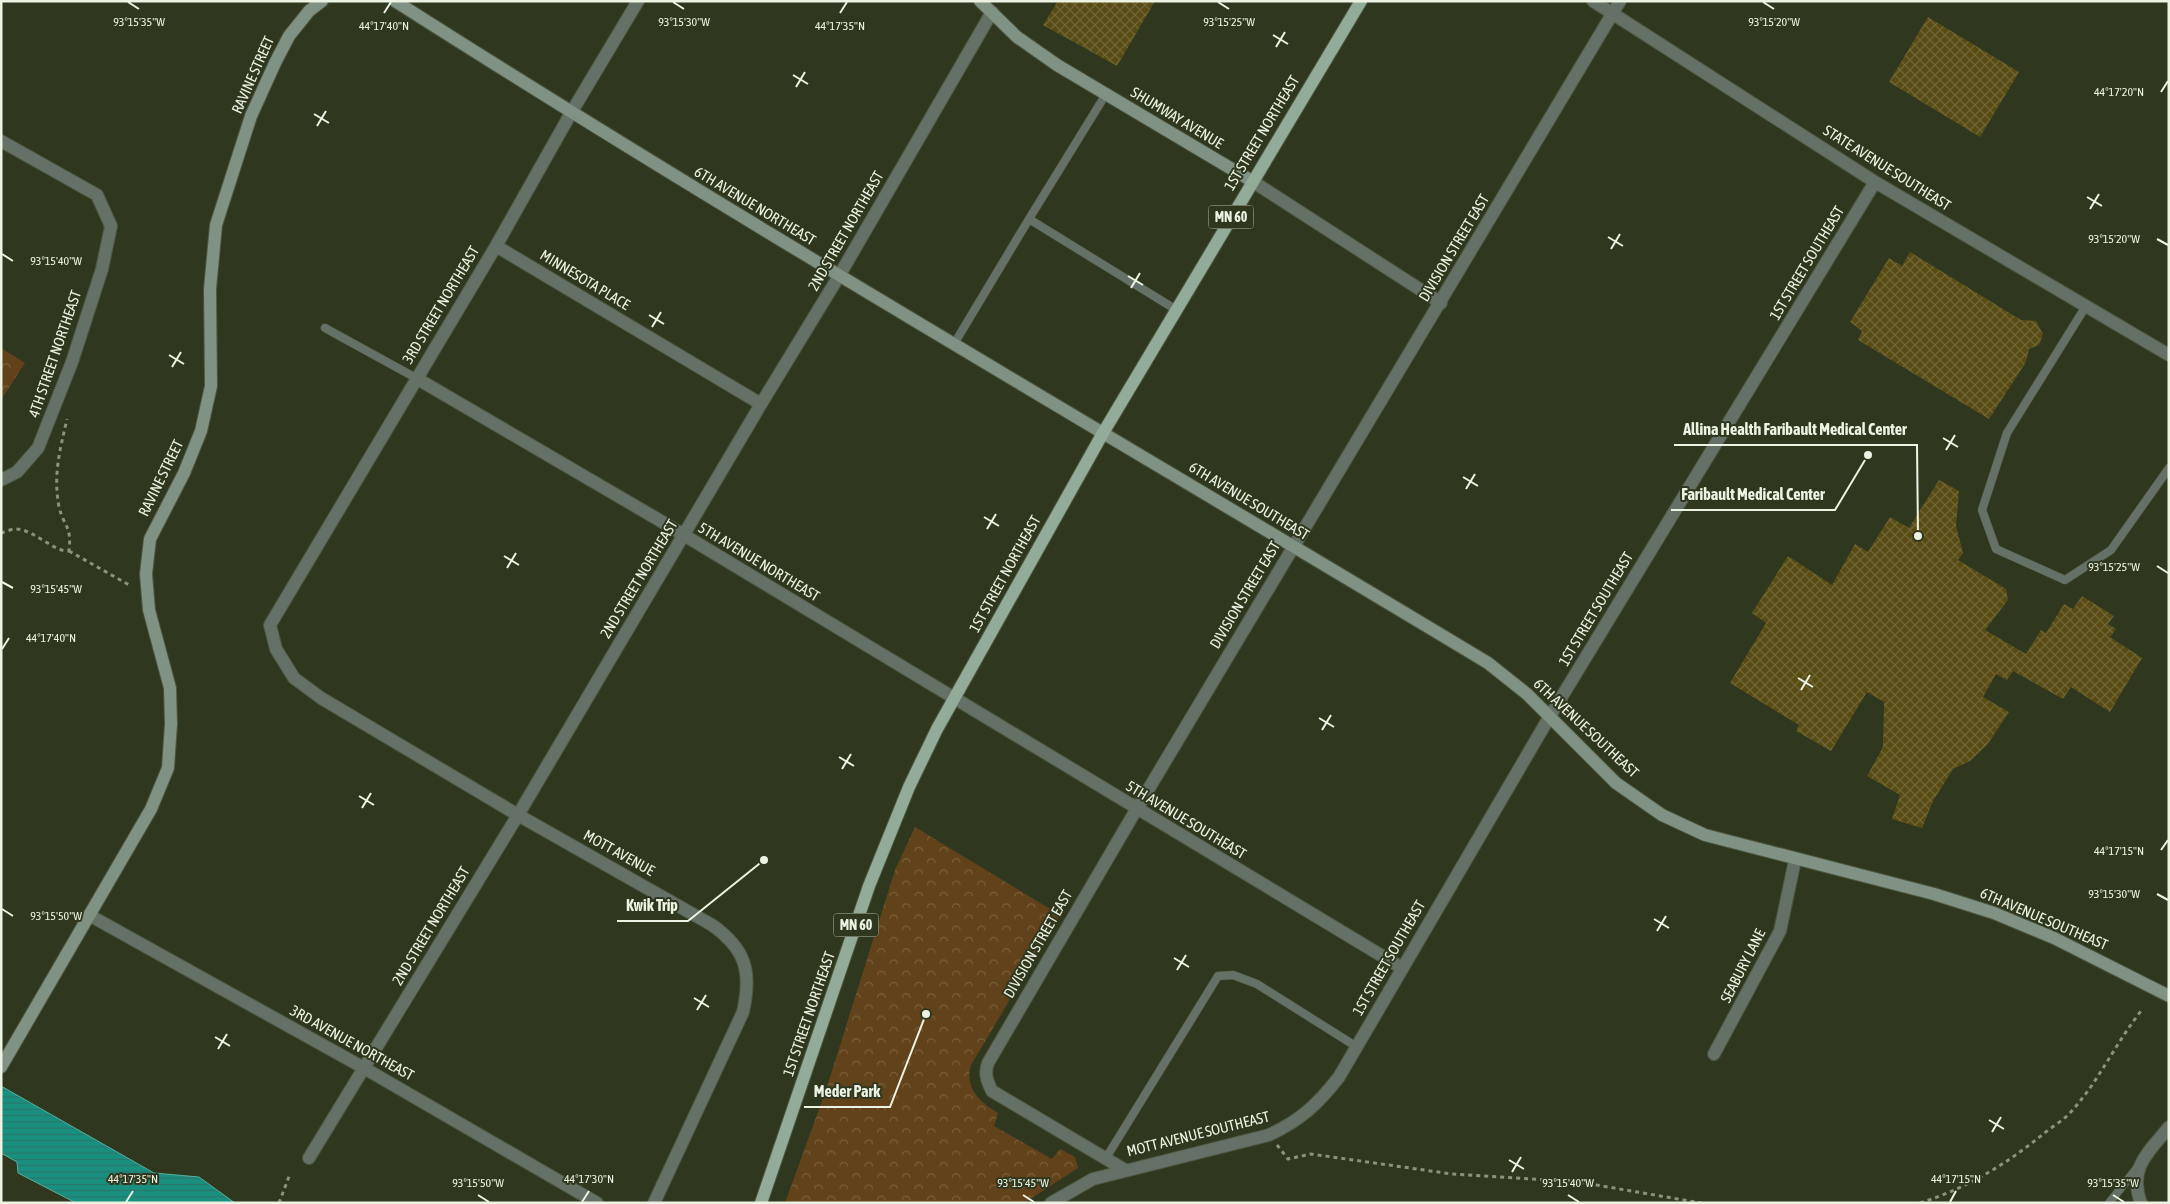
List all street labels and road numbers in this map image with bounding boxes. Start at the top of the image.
street label: RAVINE STREET [228,33,277,116]
street label: 1ST STREET NORTHEAST [1221,72,1303,193]
street label: SHUMWAY AVENUE [1128,83,1227,152]
street label: STATE AVENUE SOUTHEAST [1820,121,1954,214]
street label: 6TH AVENUE NORTHEAST [692,163,819,249]
street label: 2ND STREET NORTHEAST [804,168,887,294]
street label: DIVISION STREET EAST [1415,191,1492,304]
street label: 1ST STREET SOUTHEAST [1766,202,1847,323]
road number: MN 60 [1208,206,1254,228]
street label: 3RD STREET NORTHEAST [399,243,483,366]
street label: MINNESOTA PLACE [537,246,634,313]
street label: 4TH STREET NORTHEAST [25,288,84,420]
street label: RAVINE STREET [135,436,187,519]
street label: 6TH AVENUE SOUTHEAST [1186,458,1313,543]
street label: 1ST STREET NORTHEAST [965,512,1044,635]
street label: 2ND STREET NORTHEAST [596,516,681,641]
street label: 5TH AVENUE NORTHEAST [696,519,823,605]
street label: DIVISION STREET EAST [1206,538,1283,651]
street label: 1ST STREET SOUTHEAST [1555,548,1636,669]
street label: 6TH AVENUE SOUTHEAST [1530,675,1643,781]
street label: 5TH AVENUE SOUTHEAST [1123,777,1250,862]
street label: MOTT AVENUE [581,826,658,879]
street label: 2ND STREET NORTHEAST [388,863,473,988]
street label: 6TH AVENUE SOUTHEAST [1978,884,2111,953]
street label: DIVISION STREET EAST [1000,886,1076,1001]
street label: 1ST STREET SOUTHEAST [1349,897,1429,1018]
road number: MN 60 [834,914,878,936]
street label: SEABURY LANE [1717,926,1769,1005]
street label: 1ST STREET NORTHEAST [779,949,838,1078]
street label: 3RD AVENUE NORTHEAST [287,1001,417,1084]
street label: MOTT AVENUE SOUTHEAST [1125,1107,1271,1159]

